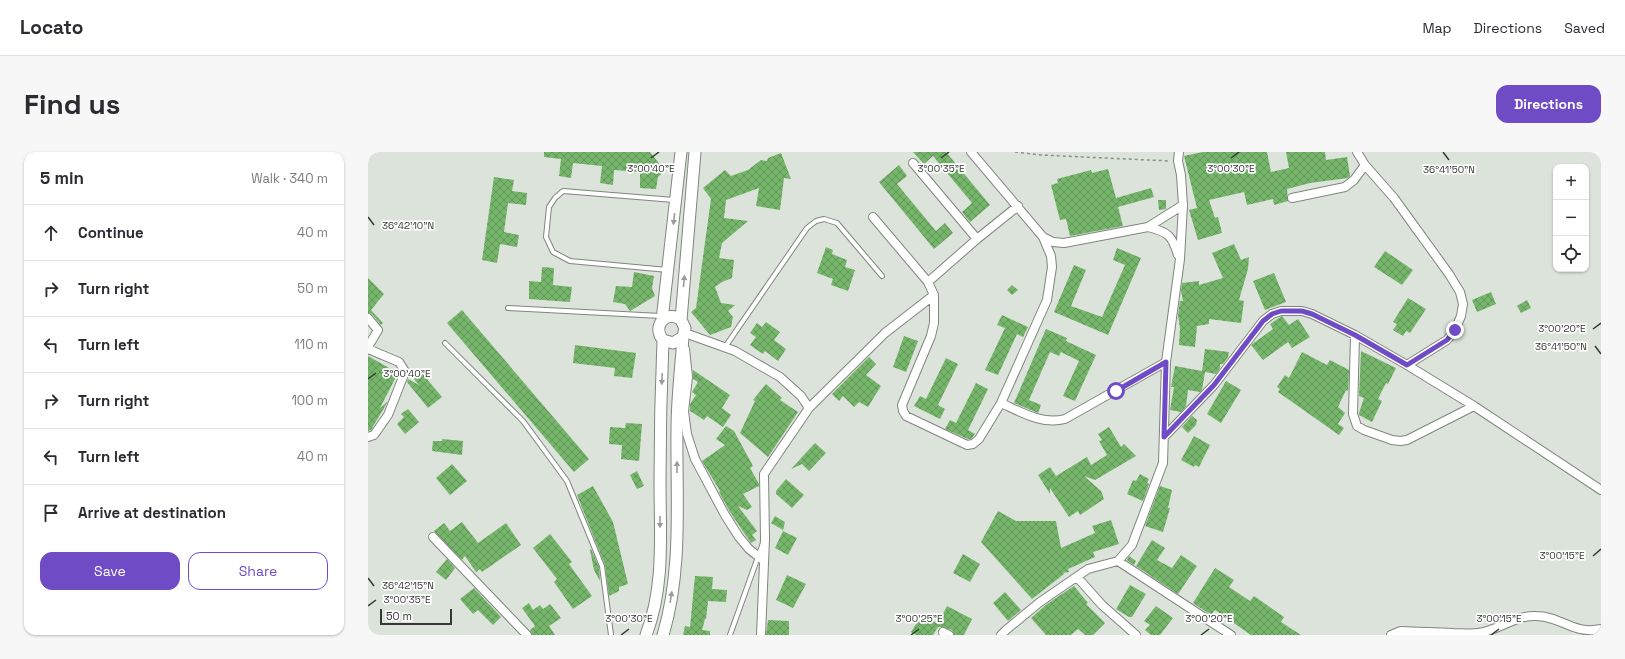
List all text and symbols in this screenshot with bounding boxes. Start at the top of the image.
text: Locato [20,15,83,40]
text: Map [1422,19,1452,37]
text: Directions [1474,19,1542,37]
text: Saved [1564,19,1605,37]
button: Directions [1496,85,1601,123]
text: Find us [24,86,121,122]
text: 3°00'40"E [627,162,675,175]
text: 3°00'35"E [917,162,965,175]
text: 3°00'30"E [1207,162,1255,175]
text: 36°41'50"N [1423,163,1475,176]
map controls [1553,164,1589,272]
button: + [1553,164,1589,200]
text: 5 min [40,167,84,189]
text: Walk · 340 m [251,170,328,187]
button: − [1553,200,1589,236]
one-way arrow [670,213,677,225]
text: 36°42'10"N [382,219,434,232]
icon: ahead [40,222,62,244]
text: Continue [78,223,144,242]
text: 40 m [297,224,328,241]
button: locate [1553,236,1589,272]
one-way arrow [680,275,687,287]
icon: right [40,278,62,300]
text: Turn right [78,279,149,298]
text: 50 m [297,280,328,297]
route end [1446,321,1464,339]
text: 3°00'20"E [1538,322,1586,335]
icon: left [40,334,62,356]
text: Turn left [78,335,140,354]
text: 110 m [294,336,328,353]
text: 36°41'50"N [1535,340,1587,353]
text: 3°00'40"E [383,367,431,380]
one-way arrow [658,373,665,385]
route start [1107,382,1125,400]
icon: right [40,390,62,412]
text: Turn right [78,391,149,410]
text: 100 m [291,392,328,409]
icon: left [40,446,62,468]
text: Turn left [78,447,140,466]
text: 40 m [297,448,328,465]
one-way arrow [674,460,680,473]
icon: arrive [40,502,62,524]
text: Arrive at destination [78,503,226,522]
one-way arrow [657,516,663,529]
text: 3°00'15"E [1539,549,1585,562]
button: Save [40,552,180,590]
button: Share [188,552,328,590]
text: 36°42'15"N [382,579,434,592]
one-way arrow [668,591,674,603]
text: 3°00'35"E [383,593,431,606]
scale bar [380,607,452,626]
text: 50 m [386,609,412,623]
text: 3°00'30"E [605,612,653,625]
text: 3°00'25"E [895,612,943,625]
text: 3°00'20"E [1185,612,1233,625]
text: 3°00'15"E [1476,612,1522,625]

